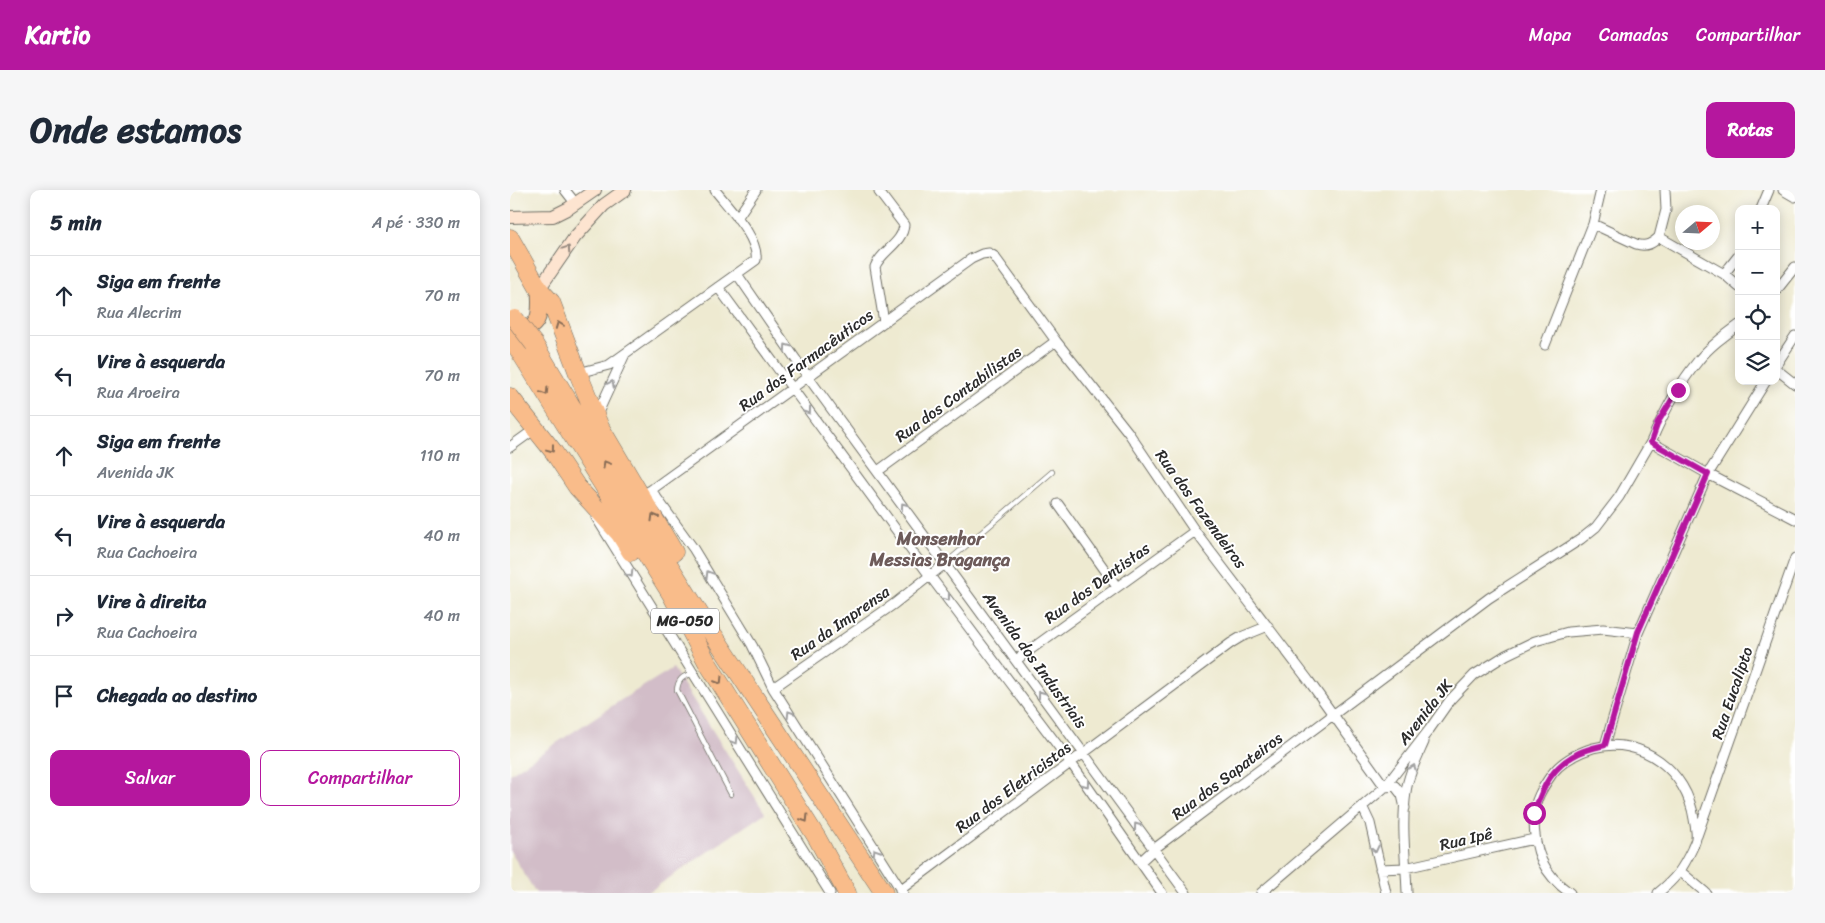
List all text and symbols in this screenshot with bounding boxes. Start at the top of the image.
text: Kartio [25,14,90,56]
text: Mapa [1529,19,1571,51]
text: Camadas [1599,19,1668,51]
text: Compartilhar [1696,19,1800,51]
text: Onde estamos [30,99,241,161]
button: Rotas [1706,102,1795,158]
text: 5 min [50,204,102,242]
north arrow [1675,205,1720,250]
map controls [1735,205,1780,385]
button: + [1735,205,1780,250]
text: A pé · 330 m [372,208,460,237]
one-way arrow [561,245,570,255]
button: − [1735,250,1780,295]
text: Siga em frente [97,265,220,298]
text: 70 m [424,281,460,310]
icon: ahead [50,282,78,310]
button: locate [1735,295,1780,340]
text: Rua Alecrim [97,298,182,327]
street label: Rua dos Farmacêuticos [732,301,880,419]
one-way arrow [555,321,565,330]
street label: Rua dos Contabilistas [888,338,1028,450]
button: layers [1735,340,1780,385]
one-way arrow [784,343,793,353]
text: Vire à esquerda [97,345,225,378]
text: 70 m [424,361,460,390]
icon: left [50,362,78,390]
text: Rua Aroeira [97,378,180,407]
route end [1667,379,1690,402]
one-way arrow [605,380,615,389]
one-way arrow [539,387,549,396]
one-way arrow [803,405,811,414]
text: Siga em frente [97,425,220,458]
text: 110 m [420,441,460,470]
icon: ahead [50,442,78,470]
one-way arrow [545,443,554,453]
street label: Rua dos Fazendeiros [1147,443,1255,576]
text: Avenida JK [97,458,174,487]
one-way arrow [603,461,613,470]
one-way arrow [901,503,910,512]
text: Vire à esquerda [97,505,225,538]
one-way arrow [650,514,660,523]
text: 40 m [423,521,460,550]
icon: left [50,522,78,550]
district label: Monsenhor Messias Bragança [869,523,1011,576]
street label: Rua dos Dentistas [1038,534,1157,632]
text: Rua Cachoeira [97,538,197,567]
one-way arrow [624,568,634,577]
one-way arrow [705,570,715,579]
street label: Rua da Imprensa [784,577,897,668]
street label: Avenida dos Industriais [974,584,1095,736]
text: Vire à direita [97,585,206,618]
one-way arrow [941,592,950,602]
text: 40 m [423,601,460,630]
icon: right [50,602,78,630]
road number: MG-050 [651,608,719,634]
text: Rua Cachoeira [97,618,197,647]
street label: Rua Eucalipto [1703,643,1761,743]
street label: Avenida JK [1389,672,1461,752]
one-way arrow [713,676,723,685]
text: Chegada ao destino [97,679,257,712]
icon: arrive [50,682,78,710]
one-way arrow [1038,690,1047,700]
one-way arrow [787,711,796,720]
street label: Rua dos Sapateiros [1165,724,1289,828]
street label: Rua dos Eletricistas [949,733,1078,841]
one-way arrow [728,736,738,745]
button: Salvar [50,750,250,806]
button: Compartilhar [260,750,460,806]
one-way arrow [1407,764,1417,773]
one-way arrow [1080,778,1089,788]
route start [1523,802,1546,825]
one-way arrow [799,814,808,823]
street label: Rua Ipê [1437,819,1495,859]
one-way arrow [1134,822,1143,831]
one-way arrow [1369,844,1380,853]
one-way arrow [873,848,883,857]

